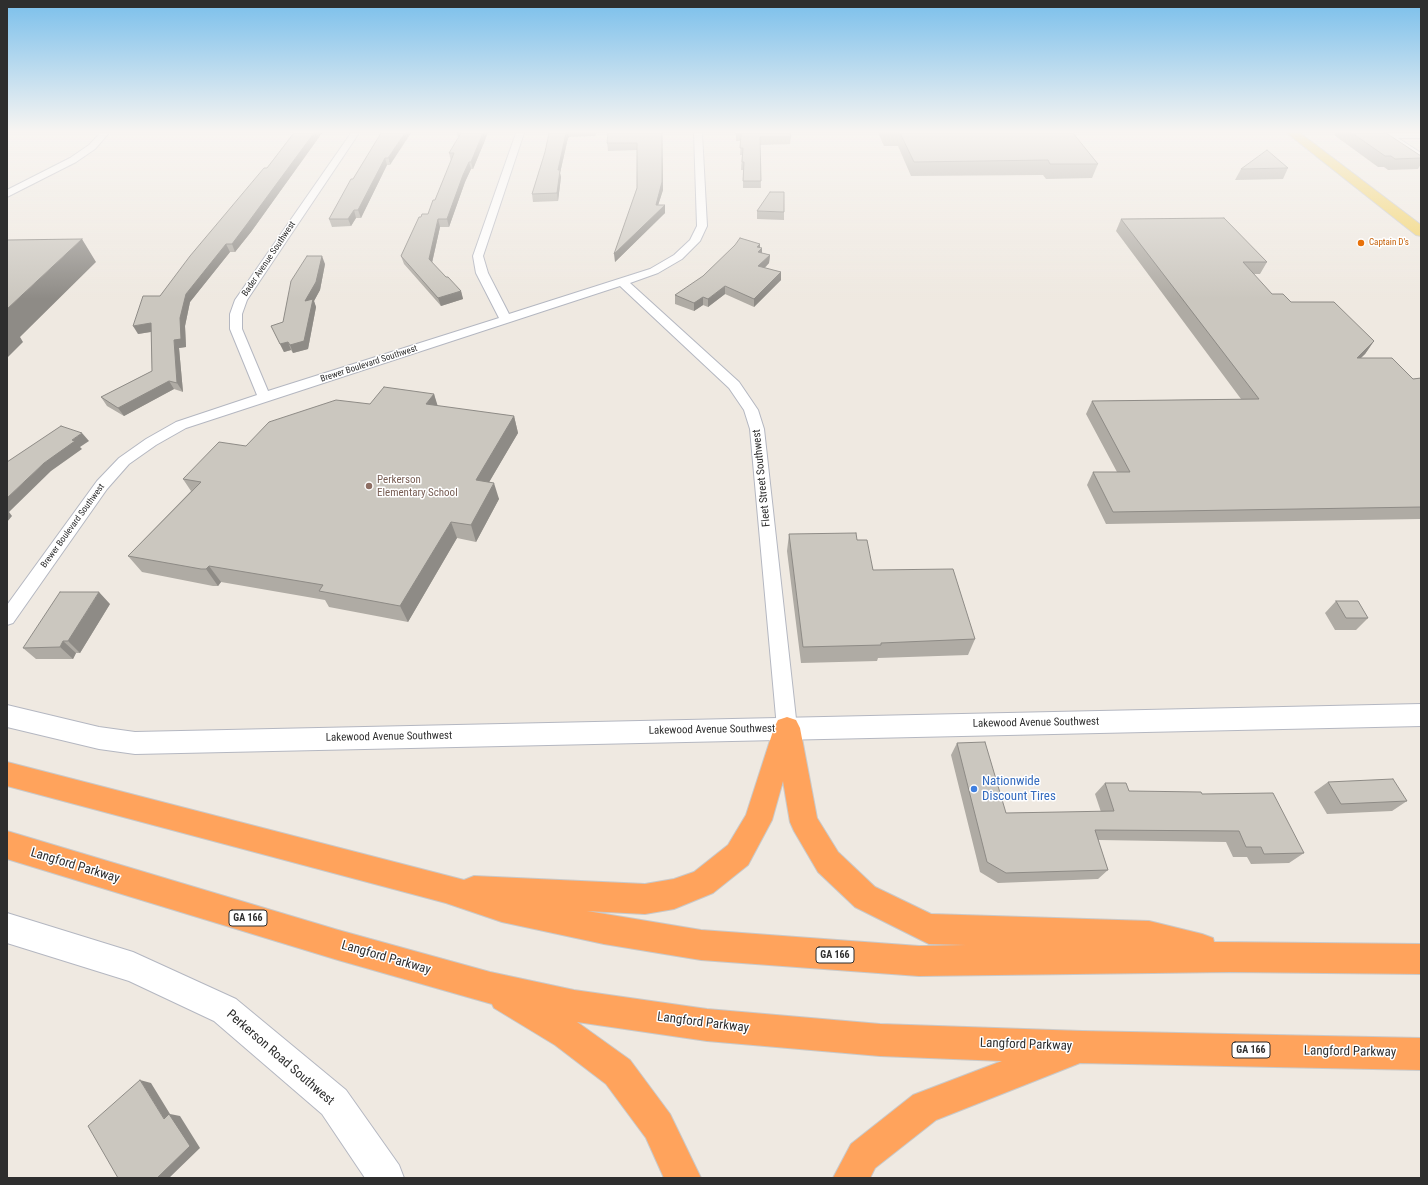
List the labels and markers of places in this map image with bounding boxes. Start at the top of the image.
marker: Captain D's [1356,238,1366,248]
place label: Captain D's [1369,238,1409,248]
place label: Perkerson Elementary School [377,473,458,499]
marker: Perkerson Elementary School [364,481,374,491]
place label: Nationwide Discount Tires [982,774,1056,805]
marker: Nationwide Discount Tires [969,784,979,794]

